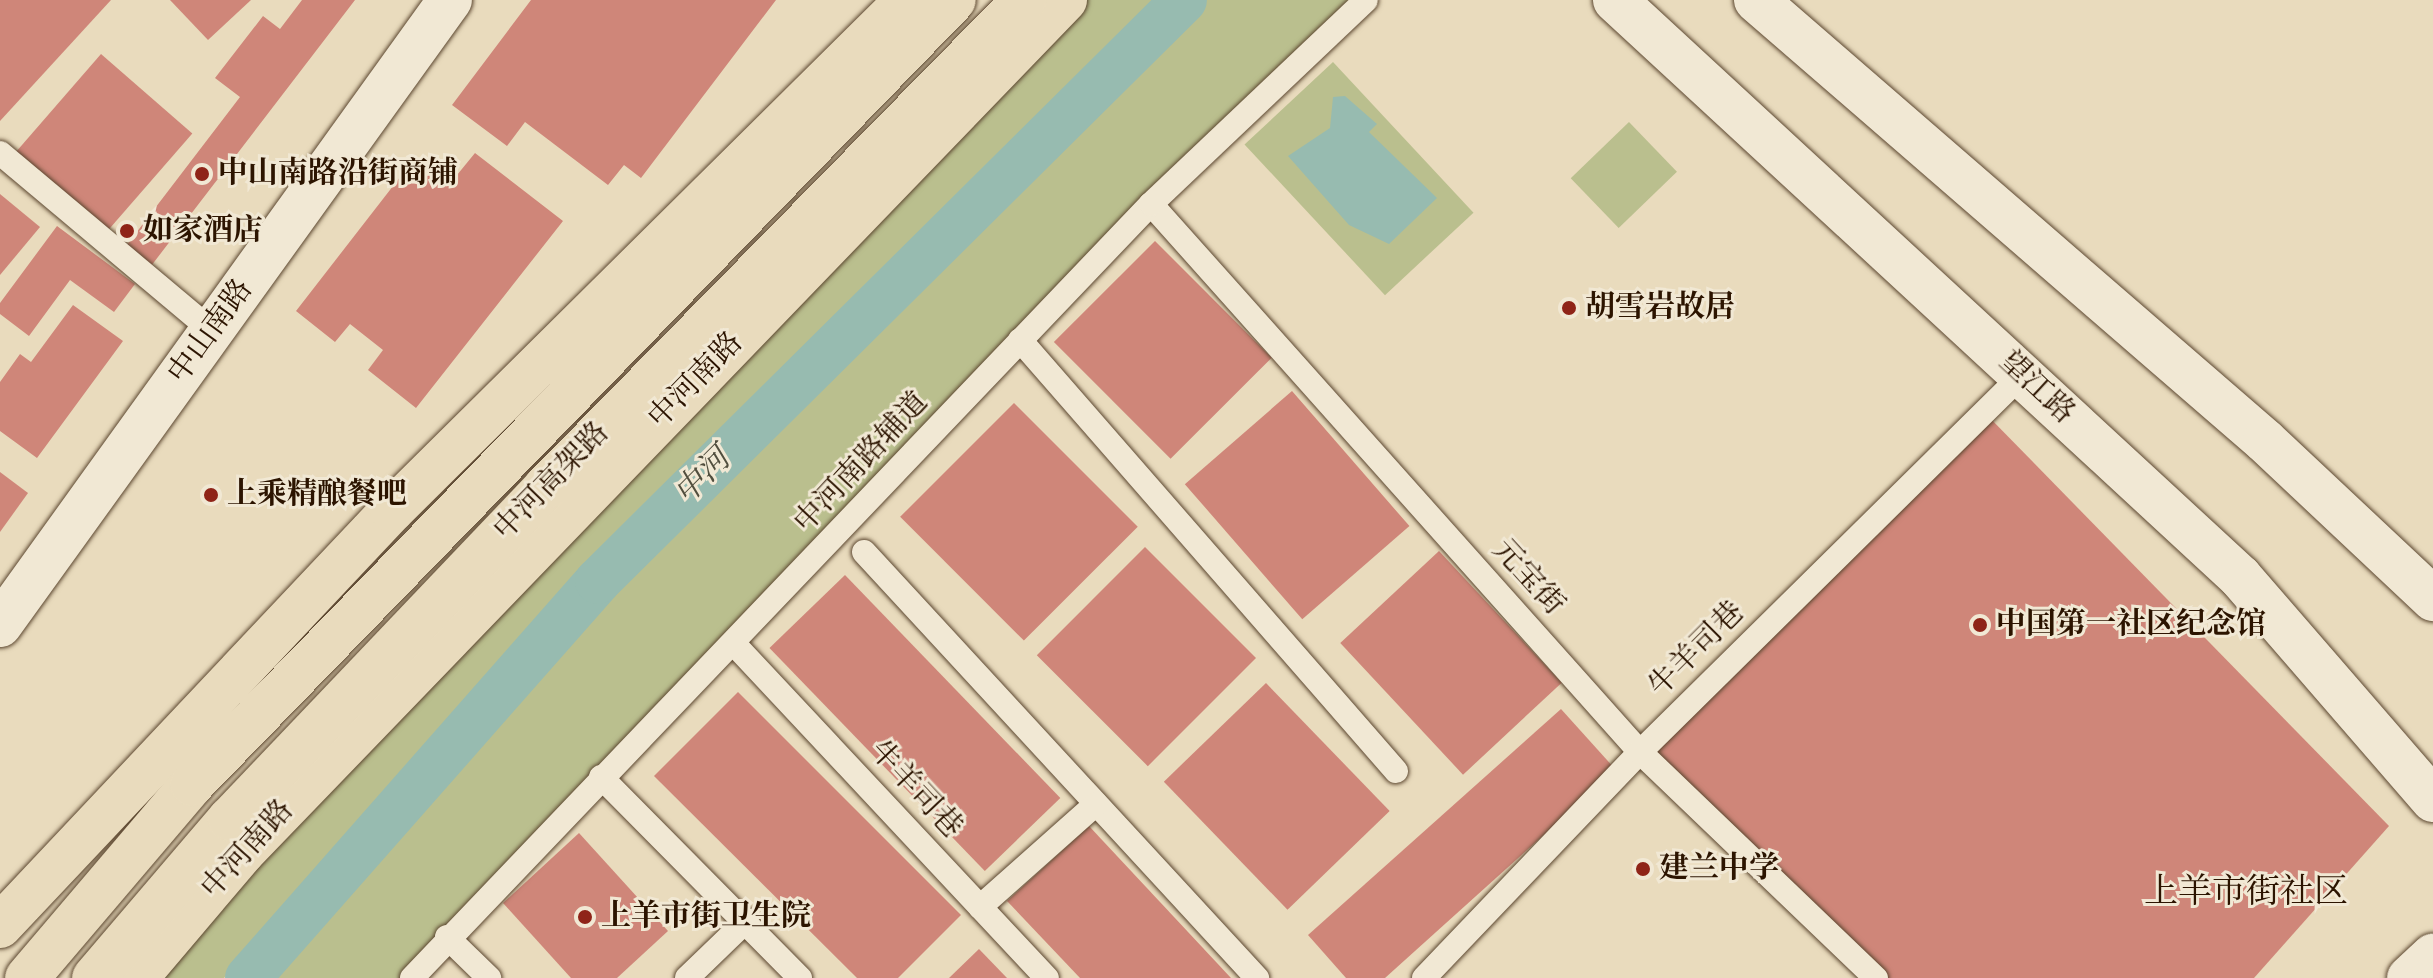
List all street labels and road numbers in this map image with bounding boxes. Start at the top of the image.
street label: 中山南路 [161,273,261,391]
street label: 中河南路 [641,325,751,437]
street label: 望江路 [1991,344,2081,432]
street label: 中河南路辅道 [787,385,937,541]
street label: 中河高架路 [487,416,617,548]
street label: 元宝街 [1485,533,1571,623]
street label: 牛羊司巷 [1642,595,1752,705]
street label: 牛羊司巷 [861,734,969,846]
street label: 中河南路 [194,793,302,907]

